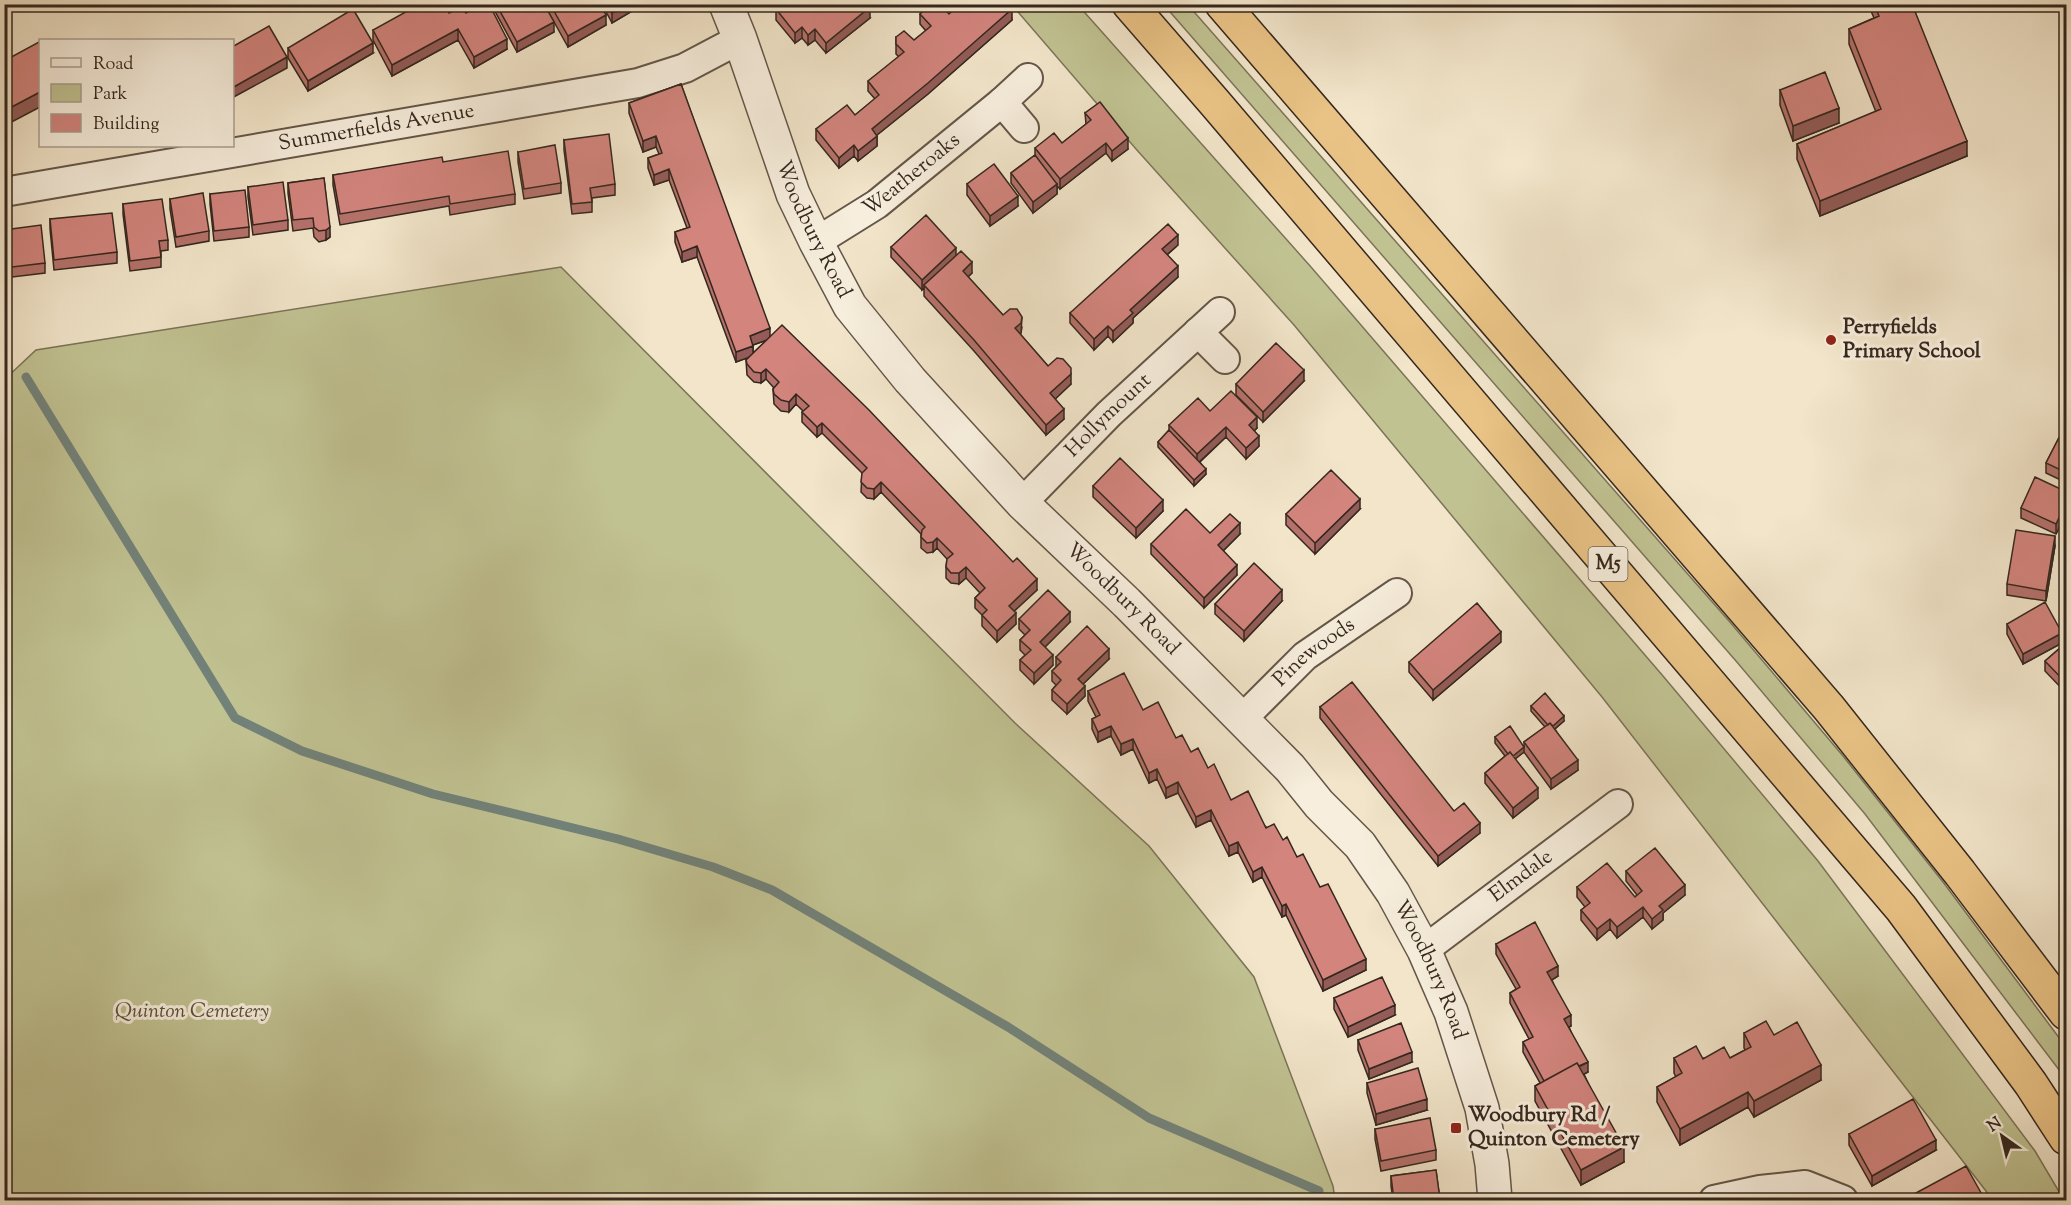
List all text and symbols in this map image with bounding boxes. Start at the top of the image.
legend [39,39,234,147]
text: Road [93,52,133,78]
text: Park [93,82,128,108]
street label: Summerfields Avenue [276,96,477,160]
text: Building [93,112,159,138]
street label: Weatheroaks [857,126,967,224]
street label: Woodbury Road [768,157,859,304]
place label: Perryfields Primary School [1843,313,1981,367]
marker: Perryfields Primary School [1824,333,1838,347]
street label: Hollymount [1059,367,1159,465]
street label: Woodbury Road [1058,536,1186,663]
road number: M5 [1588,547,1628,581]
street label: Pinewoods [1267,611,1362,694]
street label: Elmdale [1483,843,1560,910]
street label: Woodbury Road [1385,895,1474,1044]
park label: Quinton Cemetery [115,997,269,1027]
place label: Woodbury Rd / Quinton Cemetery [1468,1101,1640,1155]
north arrow [1972,1106,2032,1166]
text: N [1983,1112,2007,1139]
marker: Woodbury Rd / Quinton Cemetery [1449,1121,1463,1135]

